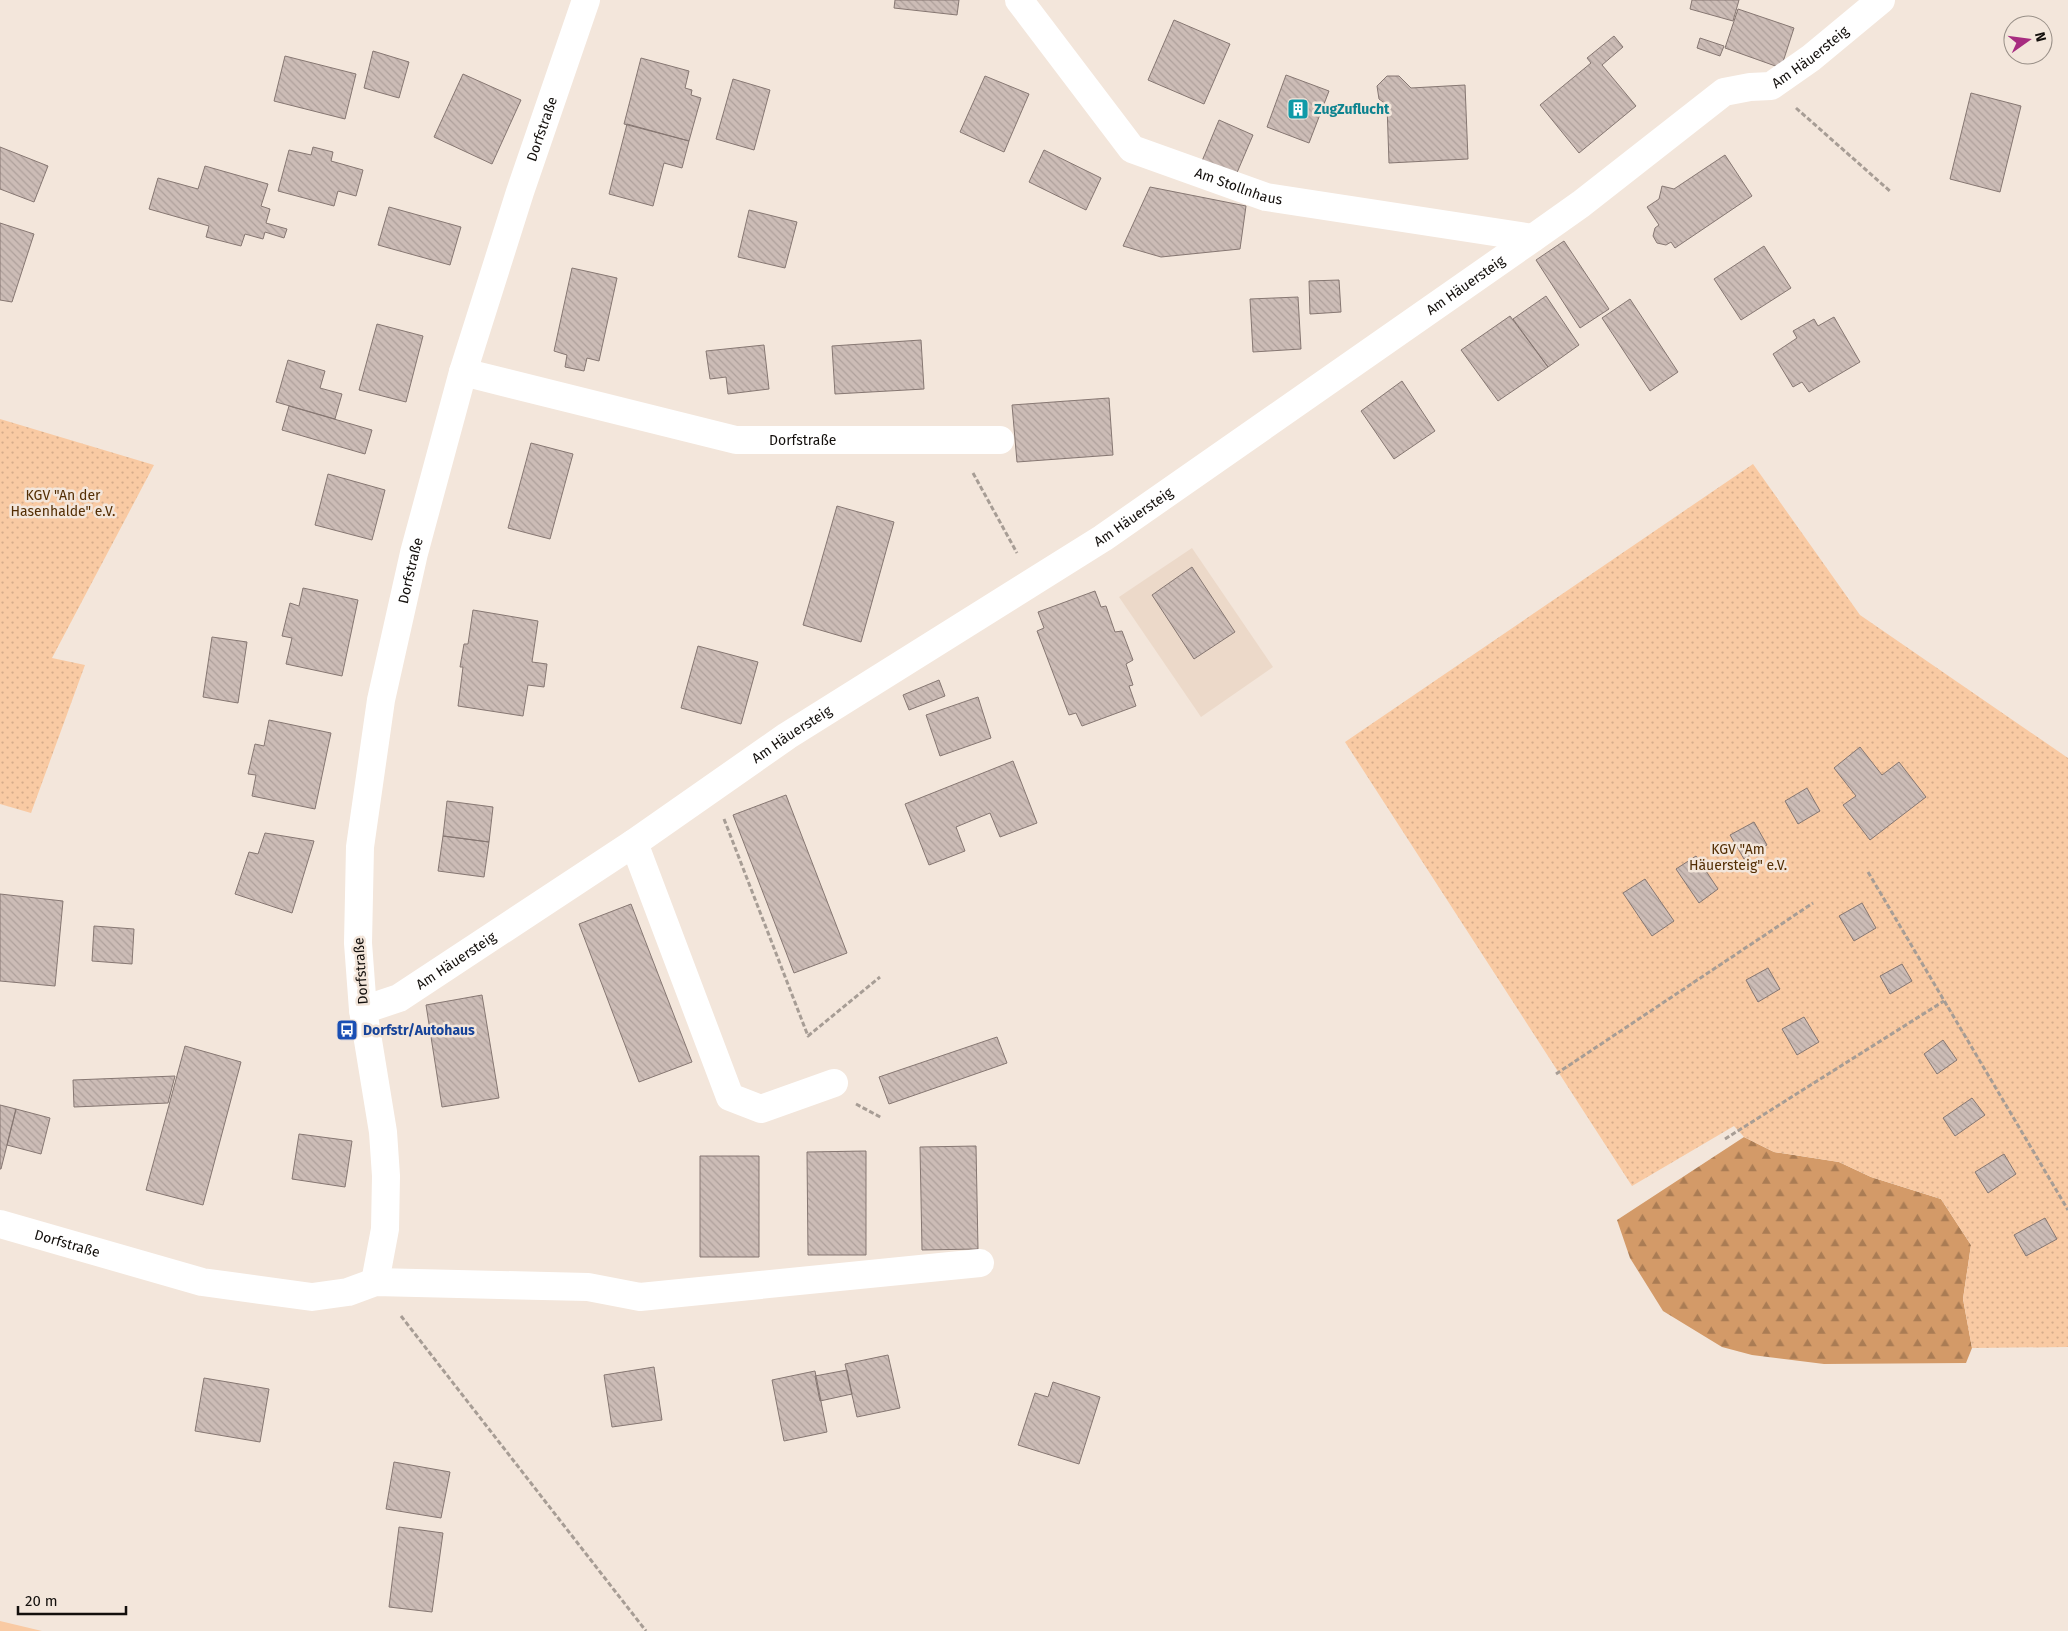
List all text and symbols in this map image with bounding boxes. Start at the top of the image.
north arrow [2003,15,2053,65]
street label: Am Häuersteig [1768,22,1852,91]
text: N [2031,30,2050,44]
street label: Dorfstraße [523,94,561,164]
building icon: ZugZuflucht [1286,97,1310,121]
place label: ZugZuflucht [1314,101,1390,118]
street label: Am Stollnhaus [1192,164,1284,208]
street label: Am Häuersteig [1423,251,1509,318]
street label: Dorfstraße [769,432,836,449]
street label: Am Häuersteig [1091,483,1177,550]
park label: KGV "An der Hasenhalde" e.V. [11,487,115,520]
street label: Dorfstraße [394,536,426,605]
street label: Am Häuersteig [748,701,835,767]
park label: KGV "Am Häuersteig" e.V. [1689,841,1787,874]
street label: Am Häuersteig [413,928,500,993]
street label: Dorfstraße [350,937,372,1005]
bus stop icon: Dorfstr/Autohaus [335,1018,359,1042]
place label: Dorfstr/Autohaus [363,1022,475,1039]
street label: Dorfstraße [33,1226,102,1261]
scale bar [18,1584,125,1616]
text: 20 m [25,1592,58,1610]

